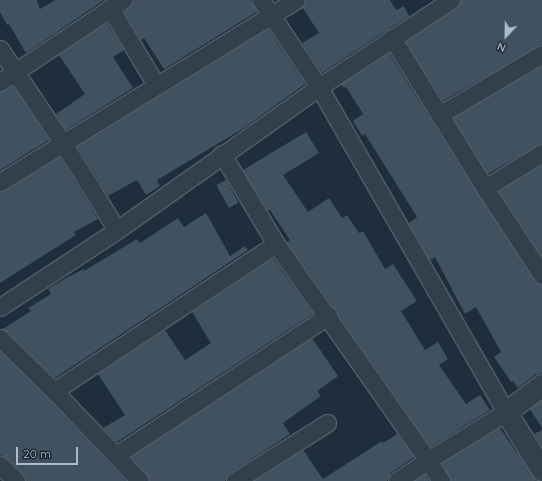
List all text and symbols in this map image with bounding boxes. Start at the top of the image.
north arrow [486,16,526,56]
text: N [495,39,508,55]
scale bar [18,439,80,465]
text: 20 m [23,446,51,461]

